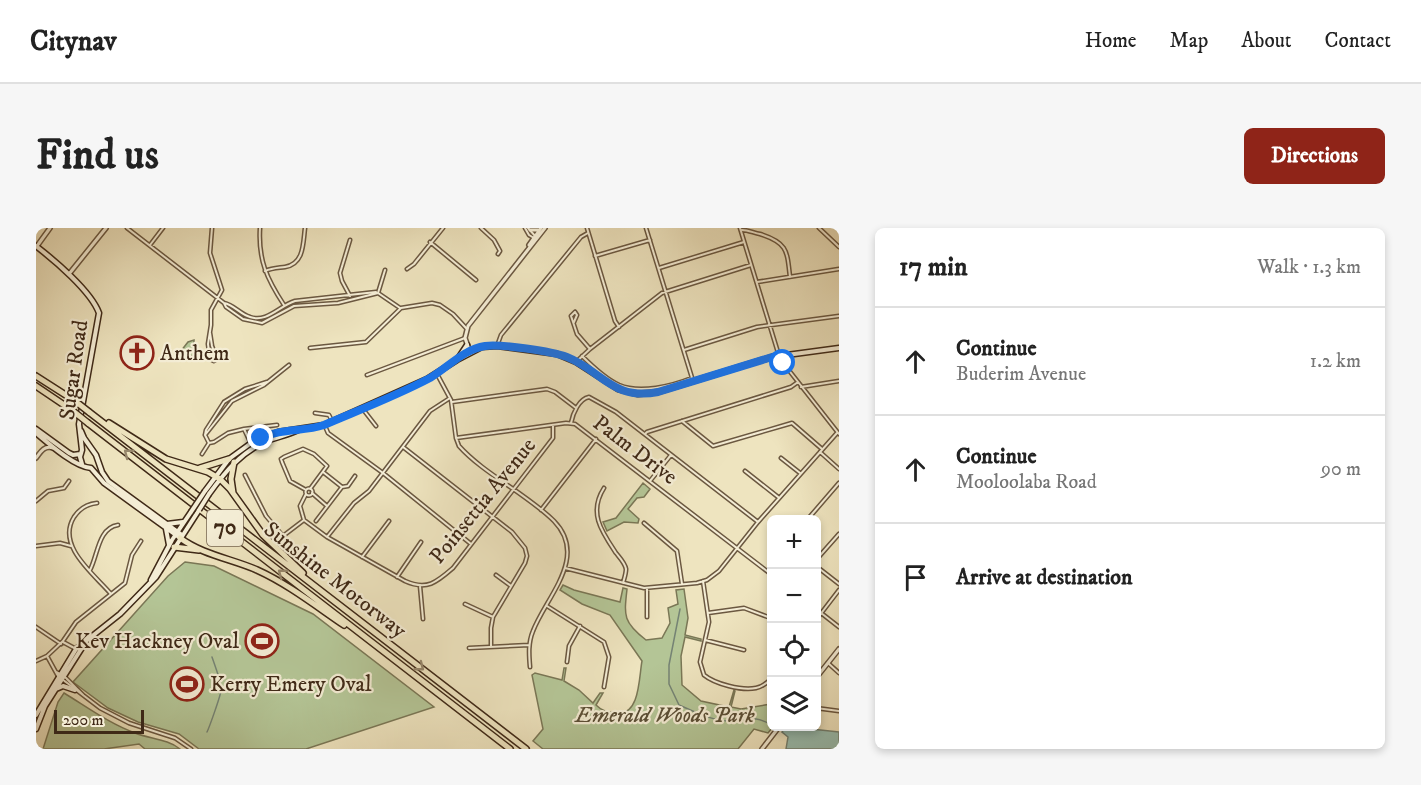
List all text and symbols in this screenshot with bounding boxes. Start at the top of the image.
text: Citynav [30,24,117,59]
text: Home [1085,28,1137,54]
text: Map [1170,28,1208,54]
text: About [1241,28,1292,54]
text: Contact [1325,28,1391,54]
button: Directions [1244,128,1385,184]
text: Find us [36,130,159,182]
text: 17 min [899,251,968,284]
text: Walk · 1.3 km [1257,255,1361,280]
street label: Sugar Road [54,318,94,422]
church icon: Anthem [119,335,155,371]
text: Continue [956,335,1037,362]
place label: Anthem [160,340,230,367]
icon: ahead [899,345,932,378]
route start [769,349,795,375]
text: 1.2 km [1310,349,1361,374]
text: Buderim Avenue [956,362,1086,387]
street label: Palm Drive [587,409,683,491]
route end [247,424,273,450]
street label: Poinsettia Avenue [424,433,542,569]
text: Continue [956,443,1037,470]
one-way arrow [123,450,134,461]
icon: ahead [899,453,932,486]
text: 90 m [1321,457,1361,482]
text: Mooloolaba Road [956,470,1097,495]
road number: 70 [207,510,243,546]
map controls [767,515,821,731]
button: + [767,515,821,569]
street label: Sunshine Motorway [258,516,412,644]
icon: arrive [899,561,932,594]
text: Arrive at destination [956,564,1133,591]
one-way arrow [278,569,289,580]
button: − [767,569,821,623]
sports icon: Kev Hackney Oval [244,623,280,659]
button: locate [767,623,821,677]
place label: Kev Hackney Oval [75,628,239,655]
one-way arrow [413,660,424,671]
sports icon: Kerry Emery Oval [169,666,205,702]
place label: Kerry Emery Oval [210,671,372,698]
button: layers [767,677,821,731]
park label: Emerald Woods Park [573,702,756,729]
scale bar [54,707,144,735]
text: 200 m [63,710,104,730]

